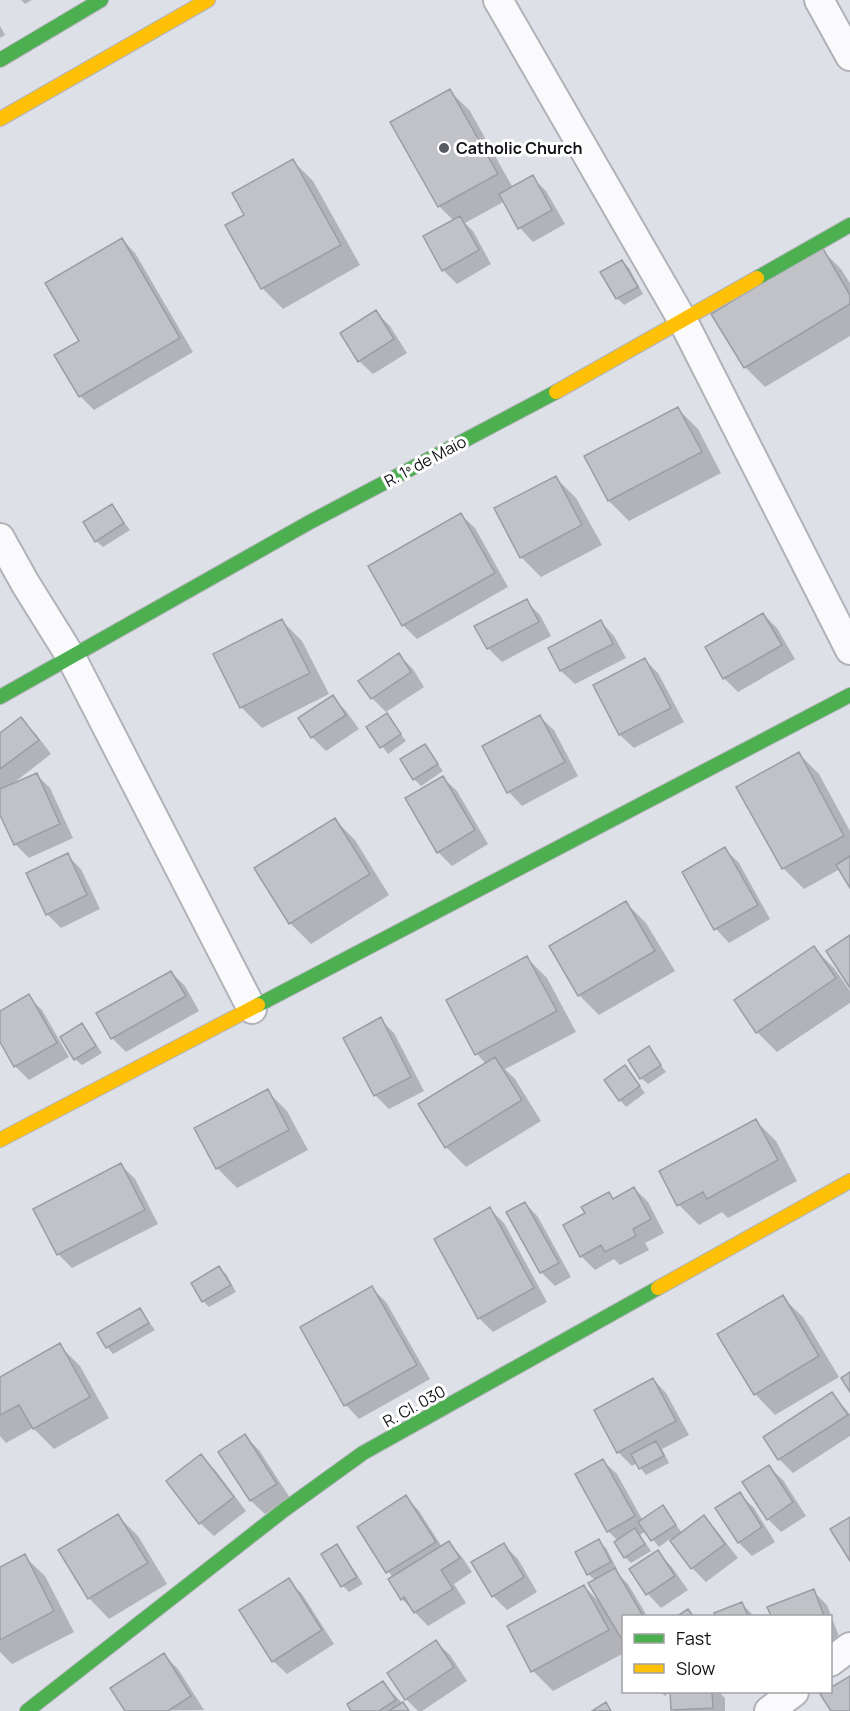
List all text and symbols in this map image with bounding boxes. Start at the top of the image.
place label: Catholic Church [456,137,583,159]
marker: Catholic Church [437,141,451,155]
street label: R. 1º de Maio [380,430,470,492]
street label: R. Cl. 030 [379,1380,449,1432]
legend [622,1615,832,1693]
text: Fast [676,1626,711,1650]
text: Slow [676,1656,716,1680]

